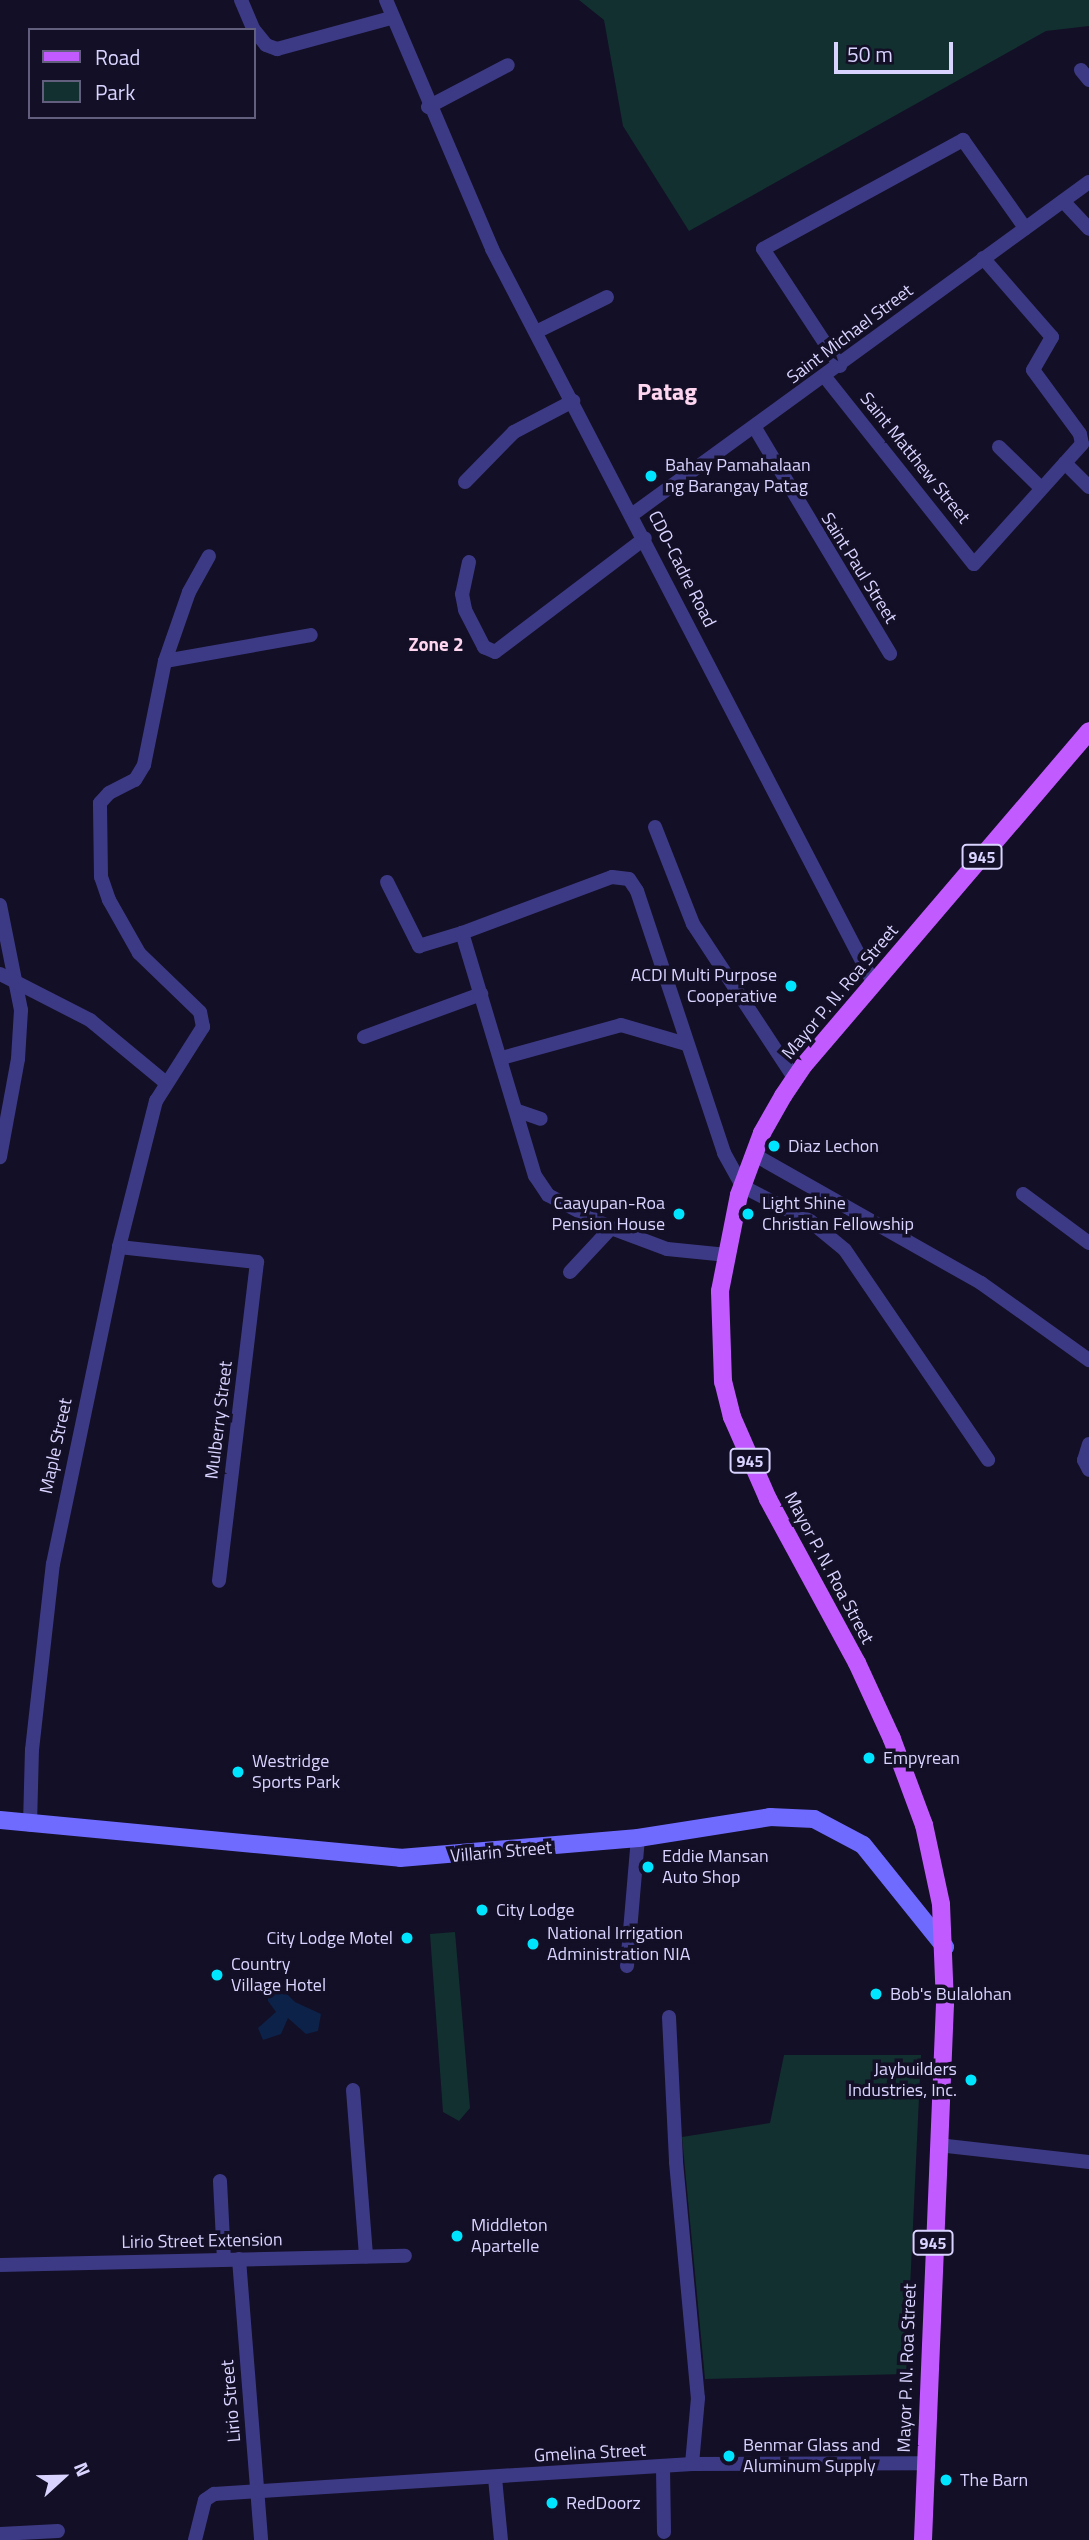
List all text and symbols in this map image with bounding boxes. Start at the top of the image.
legend [28,28,256,119]
scale bar [837,28,956,72]
text: 50 m [847,38,893,70]
text: Road [95,41,140,73]
text: Park [95,76,135,108]
street label: Saint Michael Street [783,280,917,388]
district label: Patag [637,378,697,406]
street label: Saint Matthew Street [856,388,974,528]
place label: Bahay Pamahalaan ng Barangay Patag [665,455,811,498]
marker: Bahay Pamahalaan ng Barangay Patag [643,468,659,484]
street label: CDO-Cadre Road [643,507,721,631]
street label: Saint Paul Street [816,509,902,627]
district label: Zone 2 [408,633,464,655]
road number: 945 [961,844,1003,870]
street label: Mayor P. N. Roa Street [777,920,903,1064]
place label: ACDI Multi Purpose Cooperative [631,965,777,1007]
marker: ACDI Multi Purpose Cooperative [783,978,799,994]
place label: Diaz Lechon [788,1135,879,1157]
marker: Diaz Lechon [766,1138,782,1154]
place label: Caayupan-Roa Pension House [552,1193,665,1236]
place label: Light Shine Christian Fellowship [762,1193,914,1236]
marker: Caayupan-Roa Pension House [671,1206,687,1222]
marker: Light Shine Christian Fellowship [740,1206,756,1222]
street label: Mulberry Street [201,1360,237,1480]
street label: Maple Street [35,1396,77,1496]
road number: 945 [729,1448,771,1474]
street label: Mayor P. N. Roa Street [780,1488,878,1648]
place label: Empyrean [883,1747,960,1769]
marker: Empyrean [861,1750,877,1766]
place label: Westridge Sports Park [252,1751,340,1794]
marker: Westridge Sports Park [230,1764,246,1780]
street label: Villarin Street [449,1837,553,1867]
place label: Eddie Mansan Auto Shop [662,1846,769,1888]
marker: Eddie Mansan Auto Shop [640,1859,656,1875]
place label: City Lodge [496,1899,575,1921]
marker: City Lodge [474,1902,490,1918]
place label: National Irrigation Administration NIA [547,1923,690,1966]
place label: City Lodge Motel [266,1927,393,1949]
marker: City Lodge Motel [399,1930,415,1946]
marker: National Irrigation Administration NIA [525,1936,541,1952]
place label: Country Village Hotel [231,1954,326,1996]
marker: Country Village Hotel [209,1967,225,1983]
place label: Bob's Bulalohan [890,1983,1012,2005]
marker: Bob's Bulalohan [868,1986,884,2002]
place label: Jaybuilders Industries, Inc. [848,2059,957,2102]
marker: Jaybuilders Industries, Inc. [963,2072,979,2088]
place label: Middleton Apartelle [471,2215,548,2258]
marker: Middleton Apartelle [449,2228,465,2244]
street label: Lirio Street Extension [121,2229,283,2253]
road number: 945 [912,2230,954,2256]
street label: Mayor P. N. Roa Street [893,2283,921,2453]
street label: Lirio Street [217,2359,245,2443]
place label: Benmar Glass and Aluminum Supply [743,2435,880,2478]
street label: Gmelina Street [533,2439,647,2467]
north arrow [28,2442,98,2512]
marker: Benmar Glass and Aluminum Supply [721,2448,737,2464]
text: N [67,2457,99,2480]
place label: The Barn [960,2469,1028,2491]
marker: The Barn [938,2472,954,2488]
place label: RedDoorz [566,2492,641,2514]
marker: RedDoorz [544,2495,560,2511]

